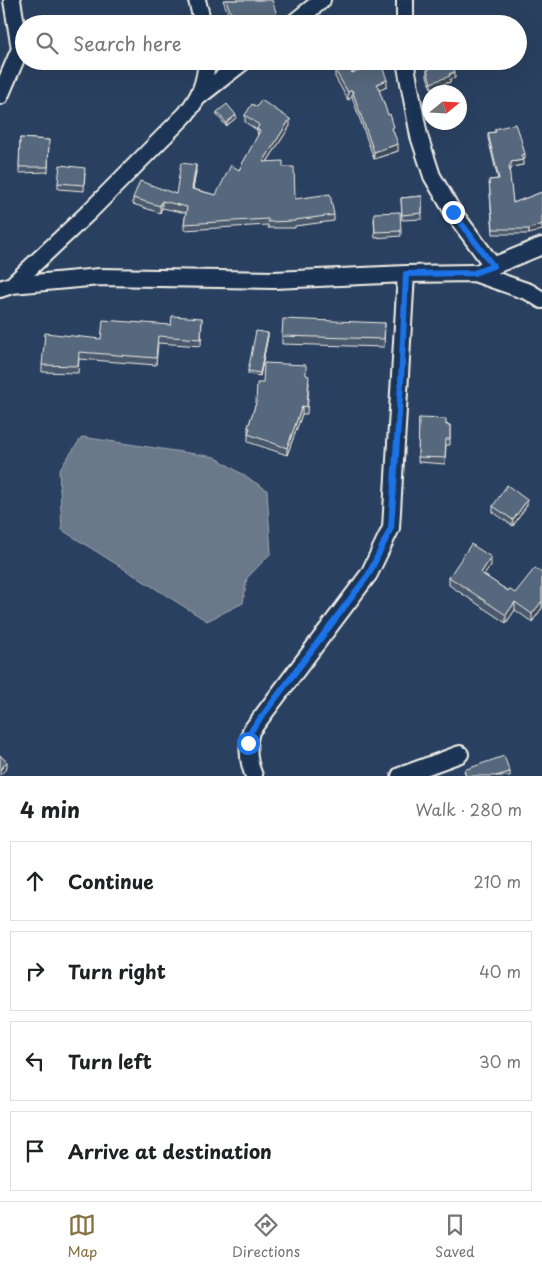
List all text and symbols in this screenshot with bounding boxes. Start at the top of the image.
search box [15,15,527,70]
icon: search [33,29,61,57]
text: Search here [73,29,182,57]
north arrow [422,85,467,130]
route end [442,201,465,224]
route start [237,732,260,755]
text: 4 min [20,793,80,825]
text: Walk · 280 m [415,797,522,821]
icon: ahead [21,867,49,895]
text: Continue [68,867,154,895]
text: 210 m [473,869,521,893]
icon: right [21,957,49,985]
text: Turn right [68,957,166,985]
text: 40 m [479,959,521,983]
icon: left [21,1047,49,1075]
text: Turn left [68,1047,152,1075]
text: 30 m [479,1049,521,1073]
icon: arrive [21,1137,49,1165]
text: Arrive at destination [68,1137,272,1165]
tab: Map [67,1211,97,1262]
tab: Directions [232,1211,300,1262]
tab: Saved [435,1211,475,1262]

